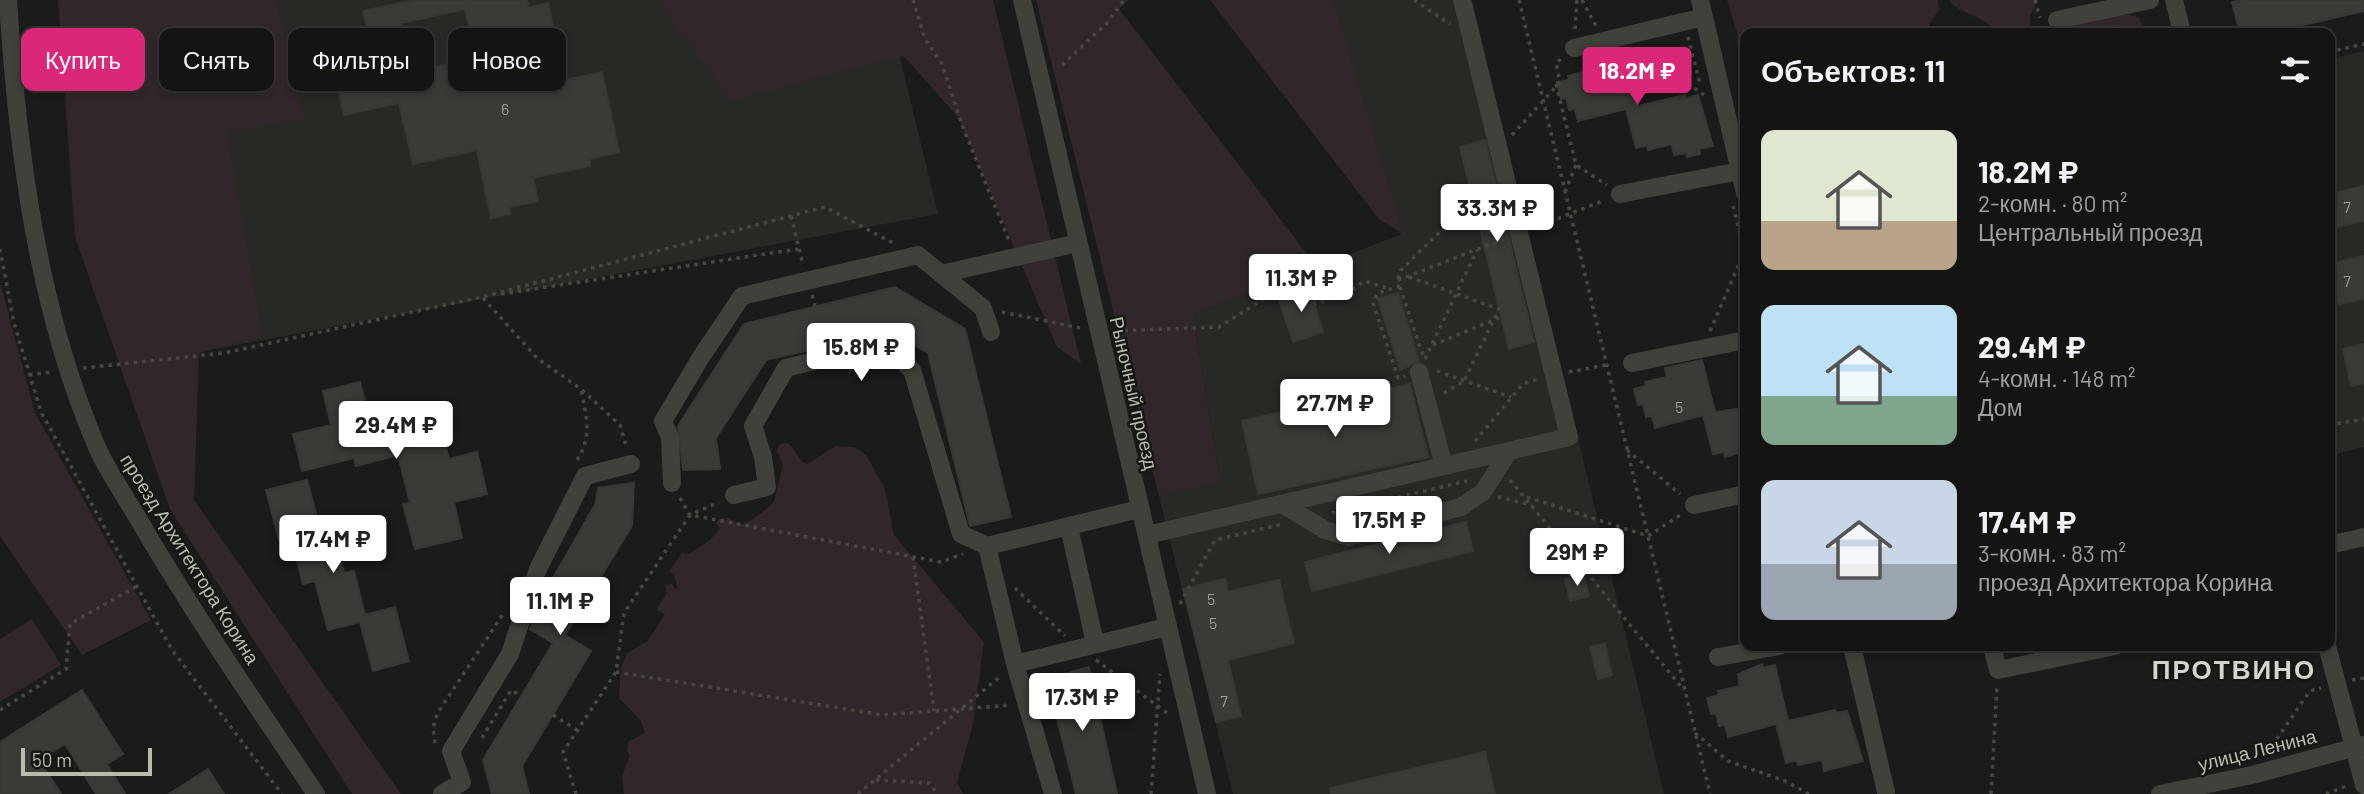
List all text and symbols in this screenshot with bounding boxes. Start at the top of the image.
chip: Купить [21,28,145,91]
chip: Снять [159,28,274,91]
chip: Фильтры [288,28,434,91]
chip: Новое [448,28,566,91]
pin: 18.2M ₽ [1572,48,1702,107]
icon: filters [2276,51,2314,89]
text: Объектов: 11 [1761,52,1945,88]
text: 18.2M ₽ [1599,56,1675,84]
house number: 6 [501,99,509,118]
text: 18.2M ₽ [1978,153,2078,189]
icon: home [1817,158,1901,242]
pin: 33.3M ₽ [1432,184,1562,244]
text: 2-комн. · 80 m² [1978,189,2128,217]
text: 33.3M ₽ [1457,193,1537,221]
house number: 7 [2343,197,2351,216]
text: Центральный проезд [1978,218,2203,246]
pin: 11.3M ₽ [1236,254,1366,314]
text: 11.3M ₽ [1265,263,1337,291]
house number: 7 [2343,271,2351,290]
street label: Рыночный проезд [1106,314,1163,472]
pin: 15.8M ₽ [796,324,926,383]
text: 29.4M ₽ [1978,328,2085,364]
text: 15.8M ₽ [823,332,899,360]
icon: home [1817,333,1901,417]
text: 4-комн. · 148 m² [1978,364,2136,392]
pin: 27.7M ₽ [1270,380,1400,439]
text: 27.7M ₽ [1296,388,1374,416]
text: Дом [1978,393,2022,421]
house number: 5 [1675,397,1683,416]
pin: 29.4M ₽ [331,402,461,461]
text: 29.4M ₽ [355,410,437,438]
street label: проезд Архитектора Корина [116,449,265,668]
pin: 17.5M ₽ [1324,496,1454,556]
text: 17.4M ₽ [1978,503,2076,539]
text: 17.5M ₽ [1352,505,1426,533]
icon: home [1817,508,1901,592]
pin: 17.4M ₽ [268,516,398,575]
text: 17.4M ₽ [295,524,371,552]
pin: 29M ₽ [1528,528,1626,588]
text: 29M ₽ [1546,537,1608,565]
text: 3-комн. · 83 m² [1978,539,2126,567]
text: проезд Архитектора Корина [1978,568,2273,596]
pin: 11.1M ₽ [495,578,625,637]
text: 11.1M ₽ [526,586,594,614]
house number: 5 [1207,589,1215,608]
house number: 5 [1209,613,1217,632]
district label: ПРОТВИНО [2152,653,2316,684]
pin: 17.3M ₽ [1017,674,1147,733]
text: 17.3M ₽ [1045,682,1119,710]
house number: 7 [1220,691,1228,710]
street label: улица Ленина [2195,724,2319,775]
scale bar [21,745,152,777]
text: 50 m [32,748,72,771]

